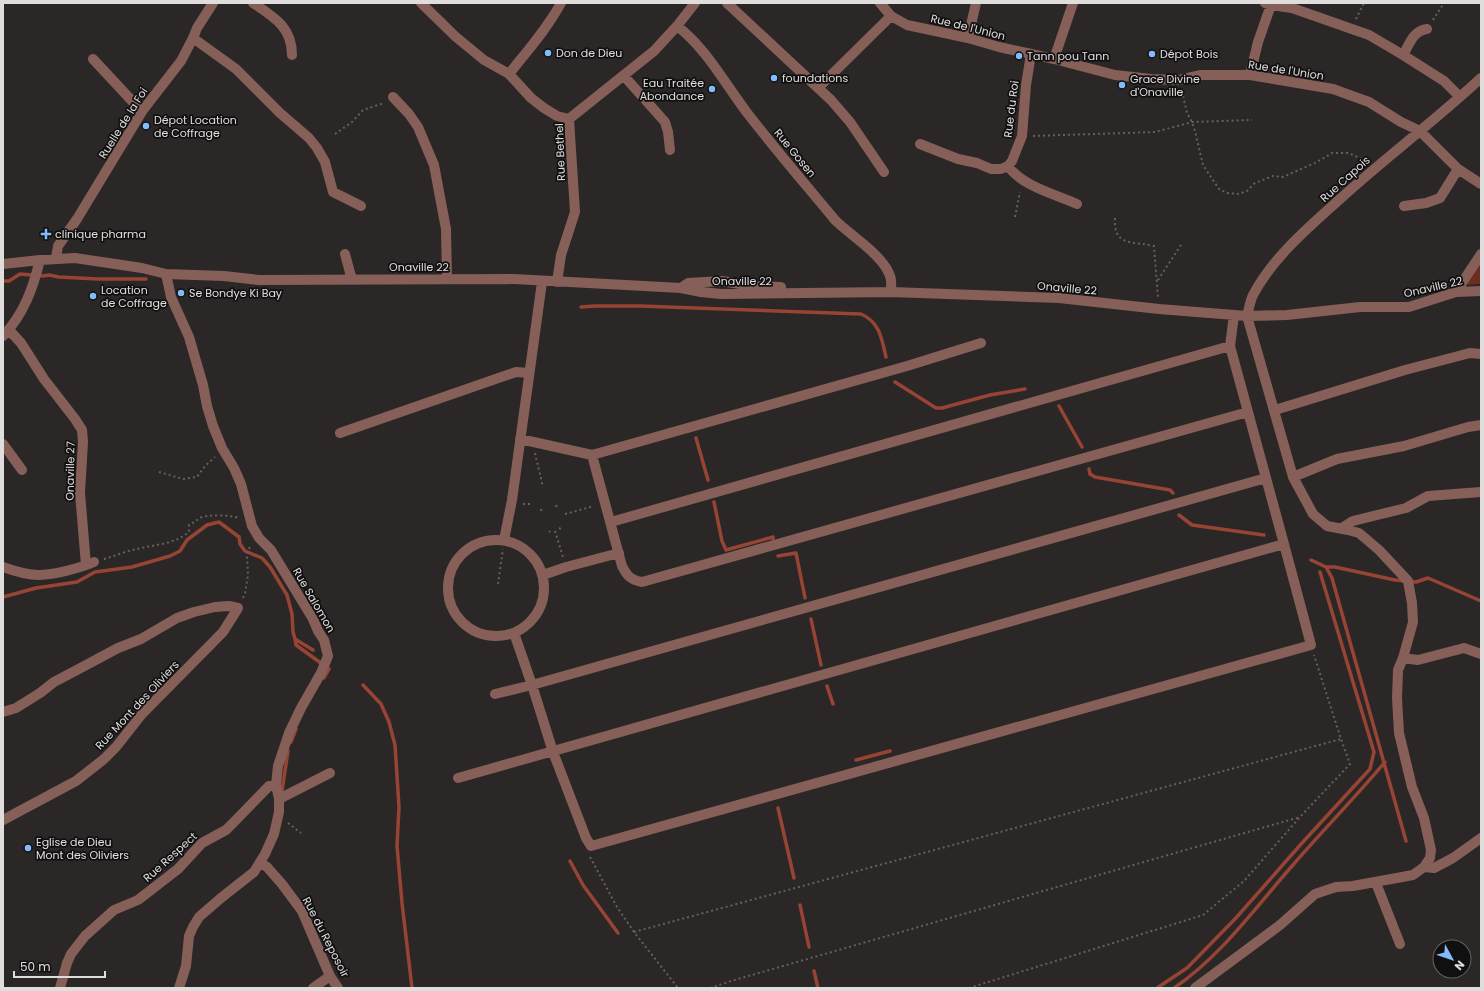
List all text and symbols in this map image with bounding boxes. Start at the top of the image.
street label: Rue de l'Union [929,10,1007,44]
place label: Don de Dieu [556,45,622,61]
place label: Dépot Bois [1160,46,1219,62]
marker: Don de Dieu [543,48,553,58]
place label: Tann pou Tann [1027,48,1109,64]
marker: Dépot Bois [1147,49,1157,59]
marker: Tann pou Tann [1014,51,1024,61]
street label: Rue de l'Union [1247,56,1325,84]
place label: foundations [782,70,848,86]
place label: Grace Divine d'Onaville [1130,71,1200,100]
marker: foundations [769,73,779,83]
place label: Eau Traitée Abondance [640,75,704,104]
street label: Rue du Roi [1000,79,1022,138]
marker: Grace Divine d'Onaville [1117,80,1127,90]
street label: Ruelle de la Foi [95,84,151,162]
marker: Eau Traitée Abondance [707,84,717,94]
place label: Dépot Location de Coffrage [154,112,237,141]
marker: Dépot Location de Coffrage [141,121,151,131]
street label: Rue Bethel [551,123,569,181]
street label: Rue Gosen [770,125,820,181]
street label: Rue Capois [1316,152,1374,206]
place label: clinique pharma [55,226,146,242]
marker: clinique pharma [40,228,52,240]
street label: Onaville 22 [389,259,449,275]
street label: Onaville 22 [1402,272,1464,302]
street label: Onaville 22 [712,273,772,289]
street label: Onaville 22 [1037,277,1097,299]
place label: Location de Coffrage [101,282,167,311]
place label: Se Bondye Ki Bay [189,285,283,301]
marker: Se Bondye Ki Bay [176,288,186,298]
marker: Location de Coffrage [88,291,98,301]
street label: Onaville 27 [61,441,79,501]
street label: Rue Salomon [289,565,339,635]
street label: Rue Mont des Oliviers [91,657,183,753]
street label: Rue Respect [140,828,200,886]
place label: Eglise de Dieu Mont des Oliviers [36,834,129,863]
marker: Eglise de Dieu Mont des Oliviers [23,843,33,853]
street label: Rue du Reposoir [299,894,353,980]
north arrow [1432,939,1472,979]
scale bar [14,953,105,979]
text: N [1451,957,1468,974]
text: 50 m [20,958,51,975]

